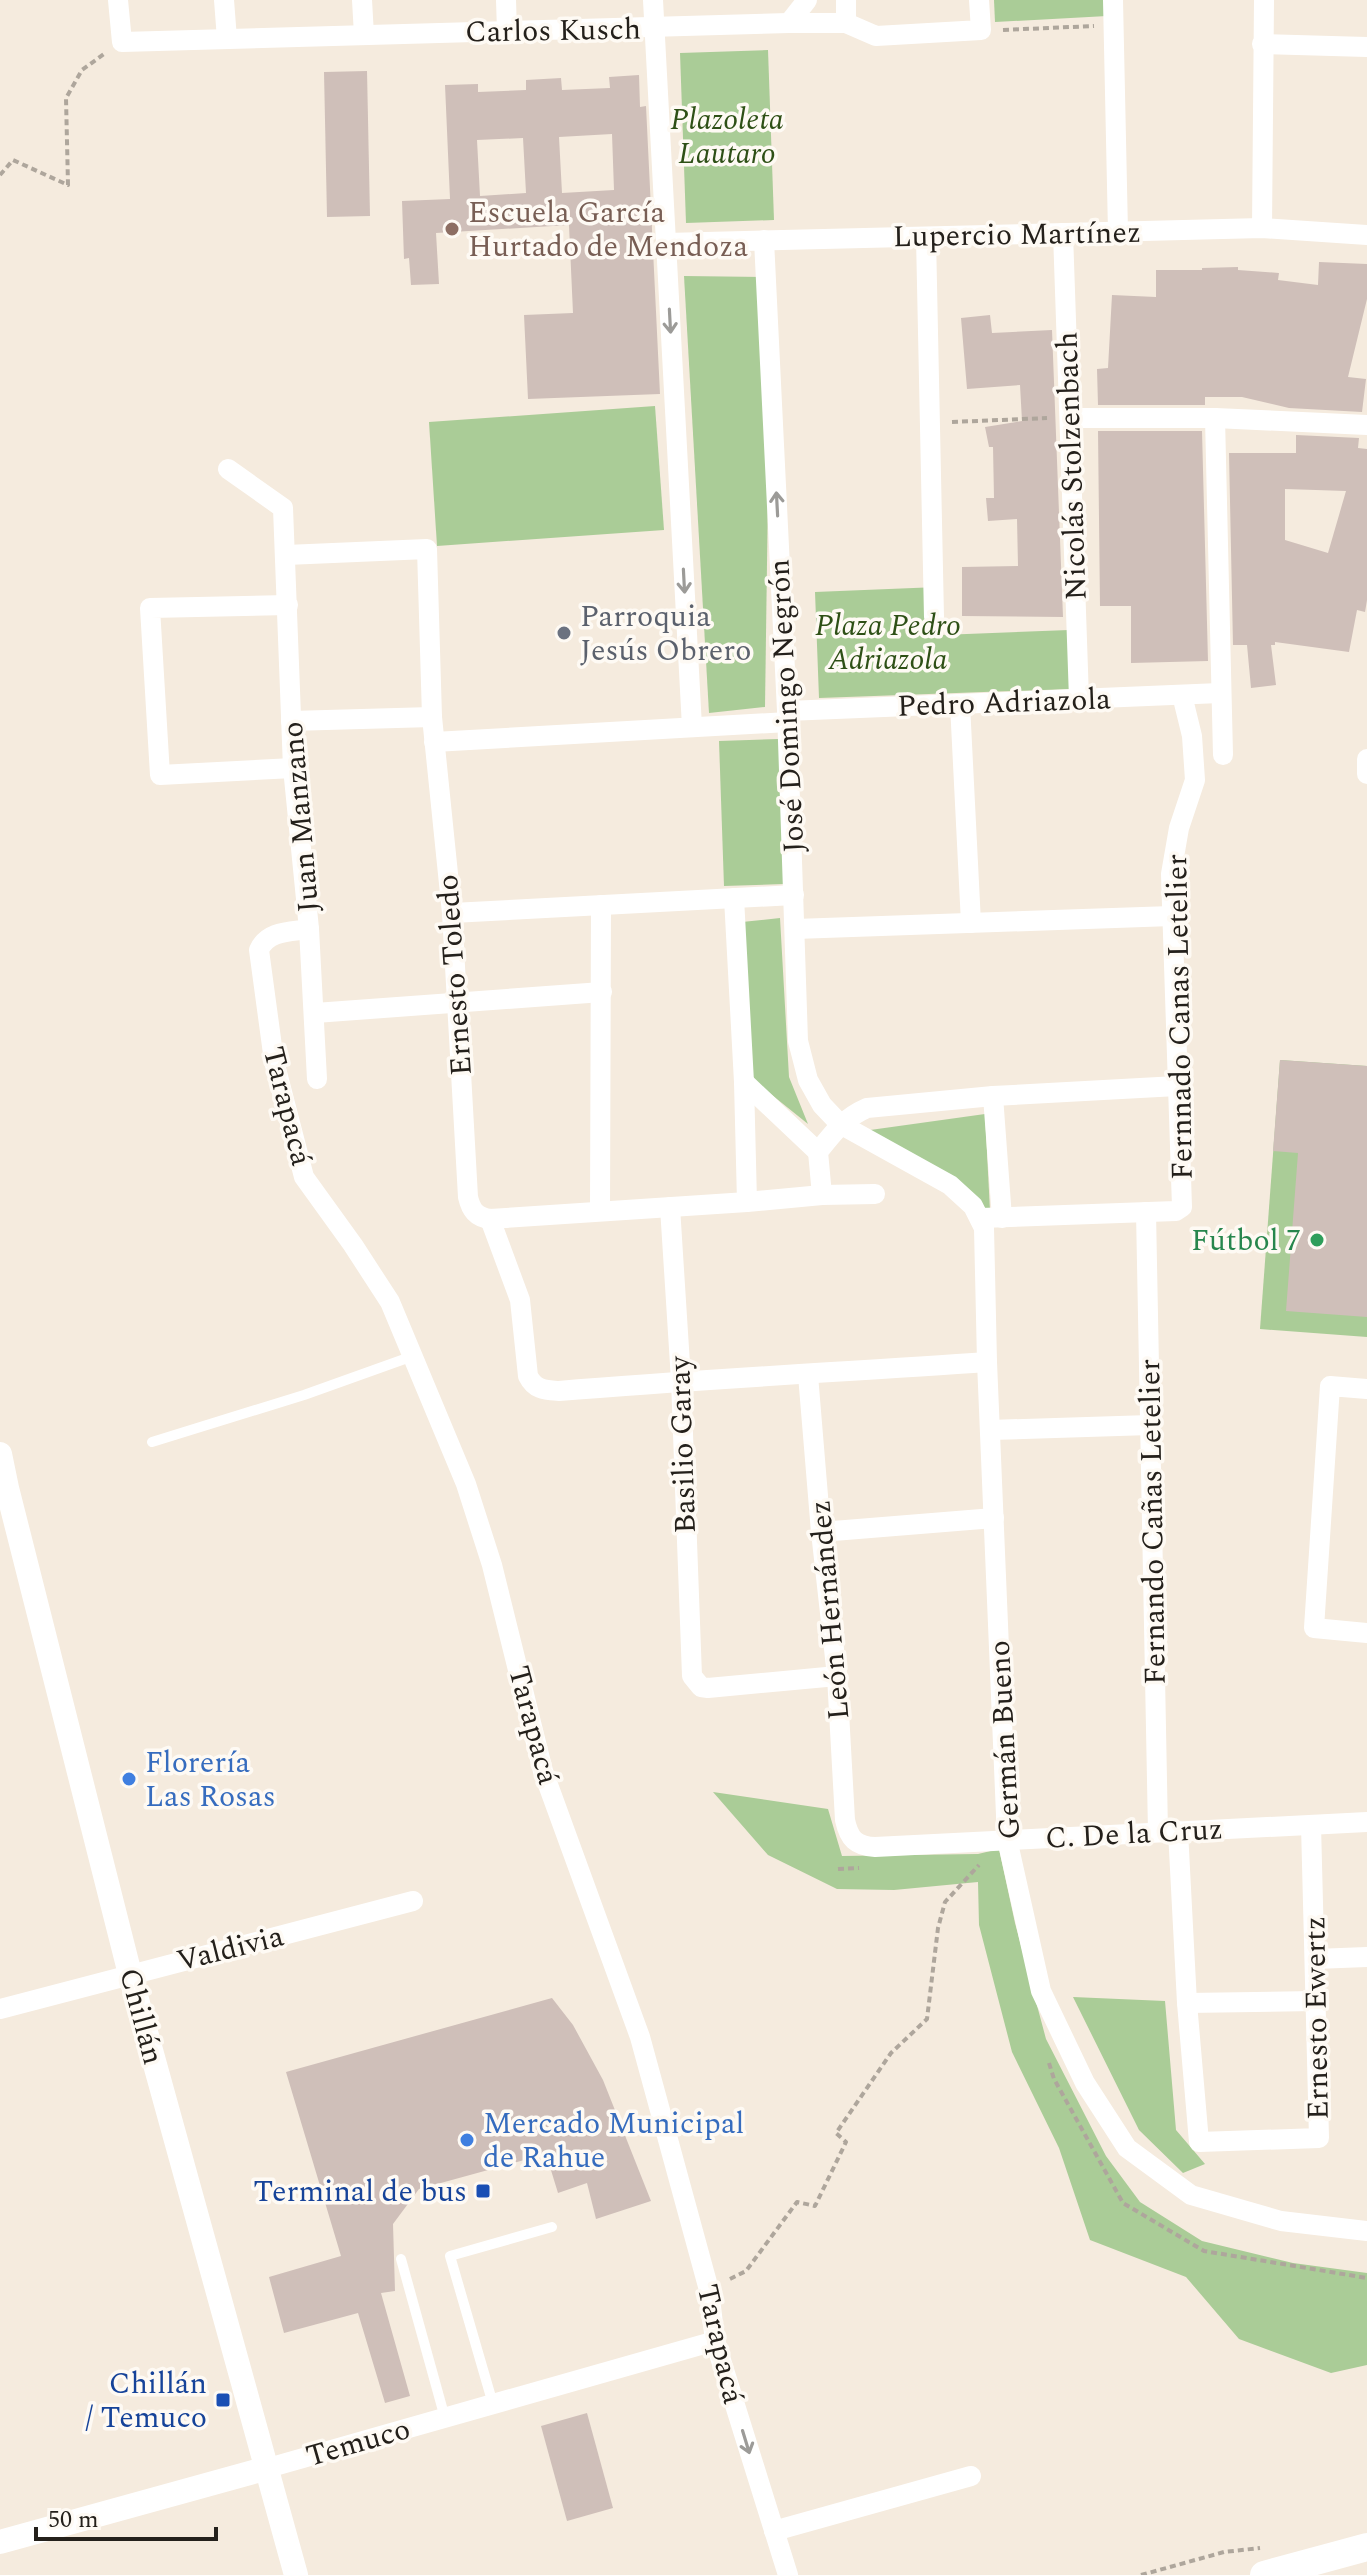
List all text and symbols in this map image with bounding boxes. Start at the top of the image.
street label: Carlos Kusch [465,6,641,56]
park label: Plazoleta Lautaro [670,97,784,177]
place label: Escuela García Hurtado de Mendoza [468,190,748,270]
street label: Lupercio Martínez [892,210,1142,260]
marker: Escuela García Hurtado de Mendoza [443,220,461,238]
one-way arrow [663,307,678,334]
street label: Nicolás Stolzenbach [1044,331,1100,601]
one-way arrow [769,491,784,518]
street label: José Domingo Negrón [756,558,818,854]
one-way arrow [677,567,692,593]
place label: Parroquia Jesús Obrero [580,594,751,674]
park label: Plaza Pedro Adriazola [815,603,961,683]
marker: Parroquia Jesús Obrero [555,624,573,642]
street label: Pedro Adriazola [896,676,1112,730]
street label: Juan Manzano [270,720,332,914]
street label: Fernnado Canas Letelier [1154,854,1206,1180]
street label: Ernesto Toledo [425,873,485,1077]
street label: Tarapacá [250,1042,324,1171]
place label: Fútbol 7 [1191,1218,1301,1264]
marker: Fútbol 7 [1308,1231,1326,1249]
street label: Basilio Garay [657,1354,709,1534]
street label: Fernando Cañas Letelier [1127,1359,1179,1685]
street label: León Hernández [797,1498,863,1722]
street label: Germán Bueno [977,1639,1033,1841]
street label: Tarapacá [495,1661,571,1790]
place label: Florería Las Rosas [145,1740,276,1820]
marker: Florería Las Rosas [120,1770,138,1788]
street label: C. De la Cruz [1044,1806,1224,1862]
street label: Valdivia [172,1913,289,1984]
street label: Ernesto Ewertz [1292,1916,1342,2120]
street label: Chillán [106,1963,176,2070]
place label: Mercado Municipal de Rahue [483,2101,744,2181]
marker: Mercado Municipal de Rahue [458,2131,476,2149]
place label: Terminal de bus [253,2169,467,2215]
marker: Terminal de bus [474,2182,492,2200]
street label: Tarapacá [684,2280,756,2409]
place label: Chillán / Temuco [86,2361,207,2441]
marker: Chillán / Temuco [214,2391,232,2409]
street label: Temuco [301,2406,416,2480]
one-way arrow [740,2430,755,2455]
scale bar [36,2491,216,2541]
text: 50 m [48,2502,99,2538]

